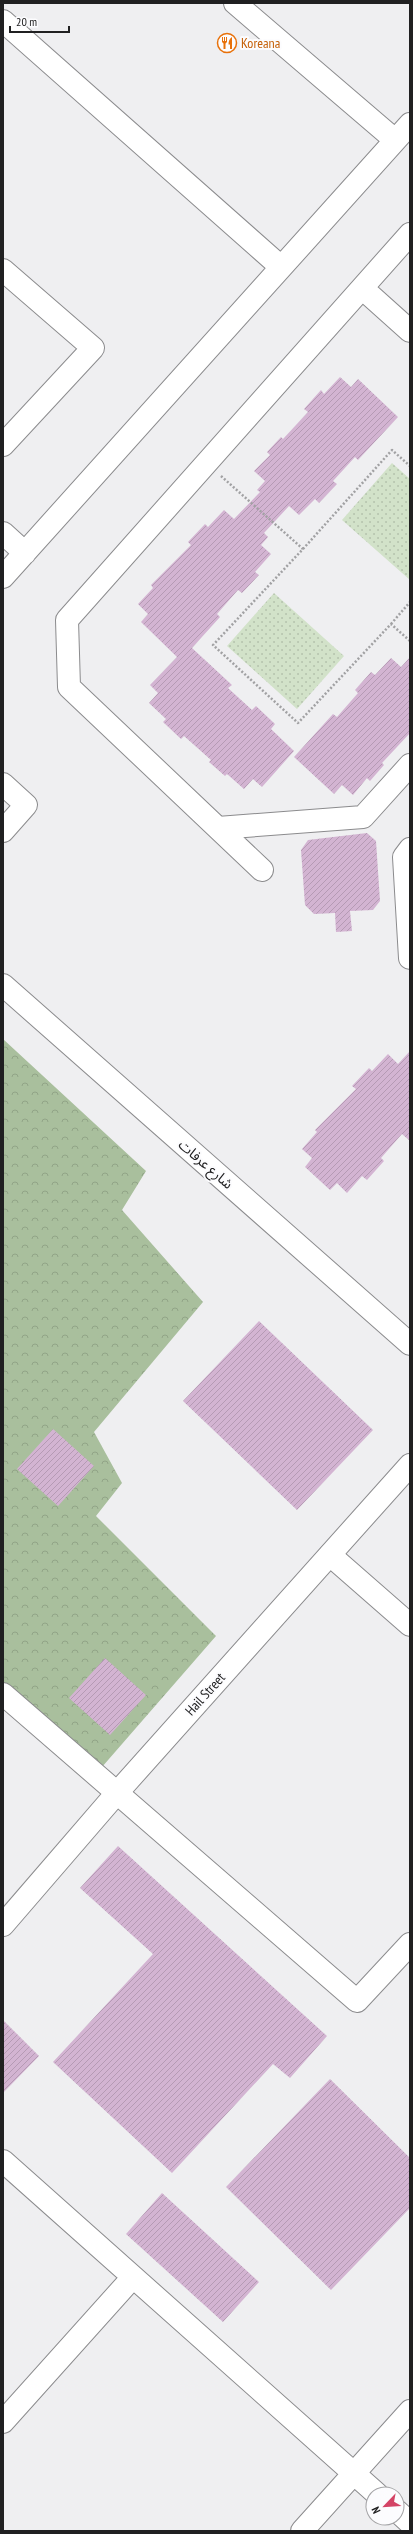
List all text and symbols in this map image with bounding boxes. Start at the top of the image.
scale bar [10,8,69,34]
text: 20 m [16,14,37,29]
restaurant icon: Koreana [216,32,238,54]
place label: Koreana [241,34,280,52]
street label: شارع عرفات [174,1135,237,1194]
street label: Hail Street [181,1669,229,1719]
north arrow [365,2486,405,2526]
text: N [368,2505,384,2516]

